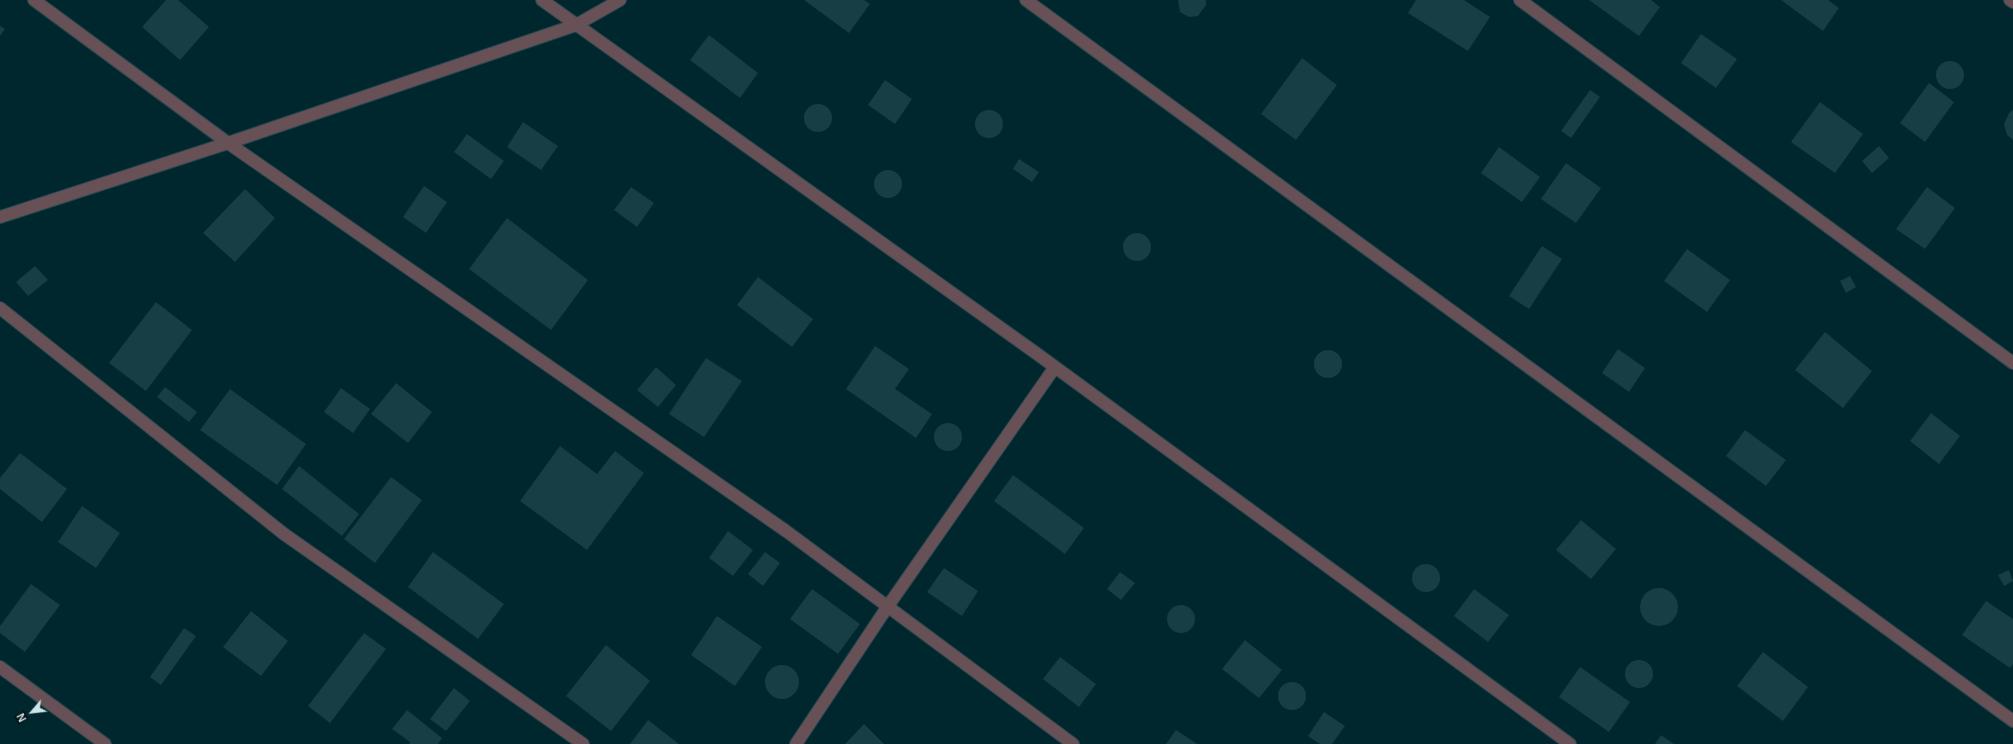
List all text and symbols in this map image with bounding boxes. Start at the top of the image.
north arrow [12,692,52,732]
text: N [14,711,29,724]

